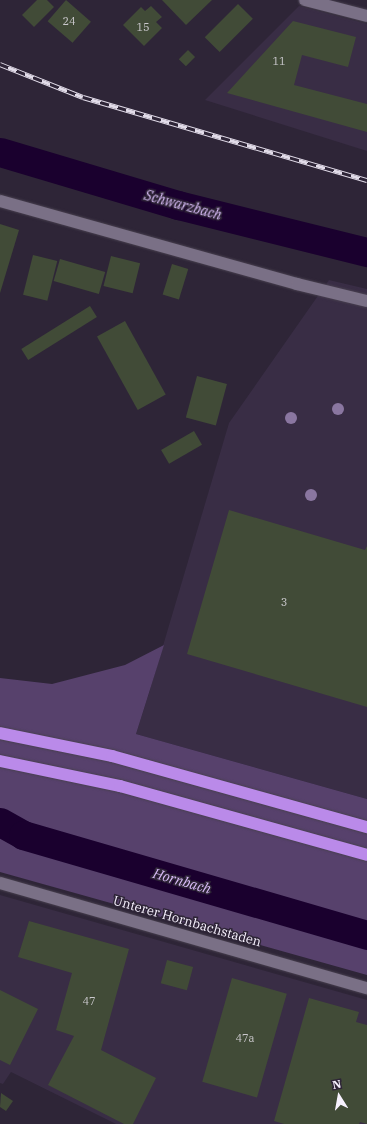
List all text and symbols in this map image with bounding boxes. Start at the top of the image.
house number: 24 [62,14,76,28]
house number: 15 [136,20,150,34]
house number: 11 [272,54,286,68]
water label: Schwarzbach [142,187,224,223]
house number: 3 [281,595,287,609]
water label: Hornbach [151,865,213,897]
street label: Unterer Hornbachstaden [111,893,263,951]
house number: 47 [82,994,96,1008]
house number: 47a [235,1031,255,1045]
north arrow [319,1076,359,1116]
text: N [331,1077,342,1092]

